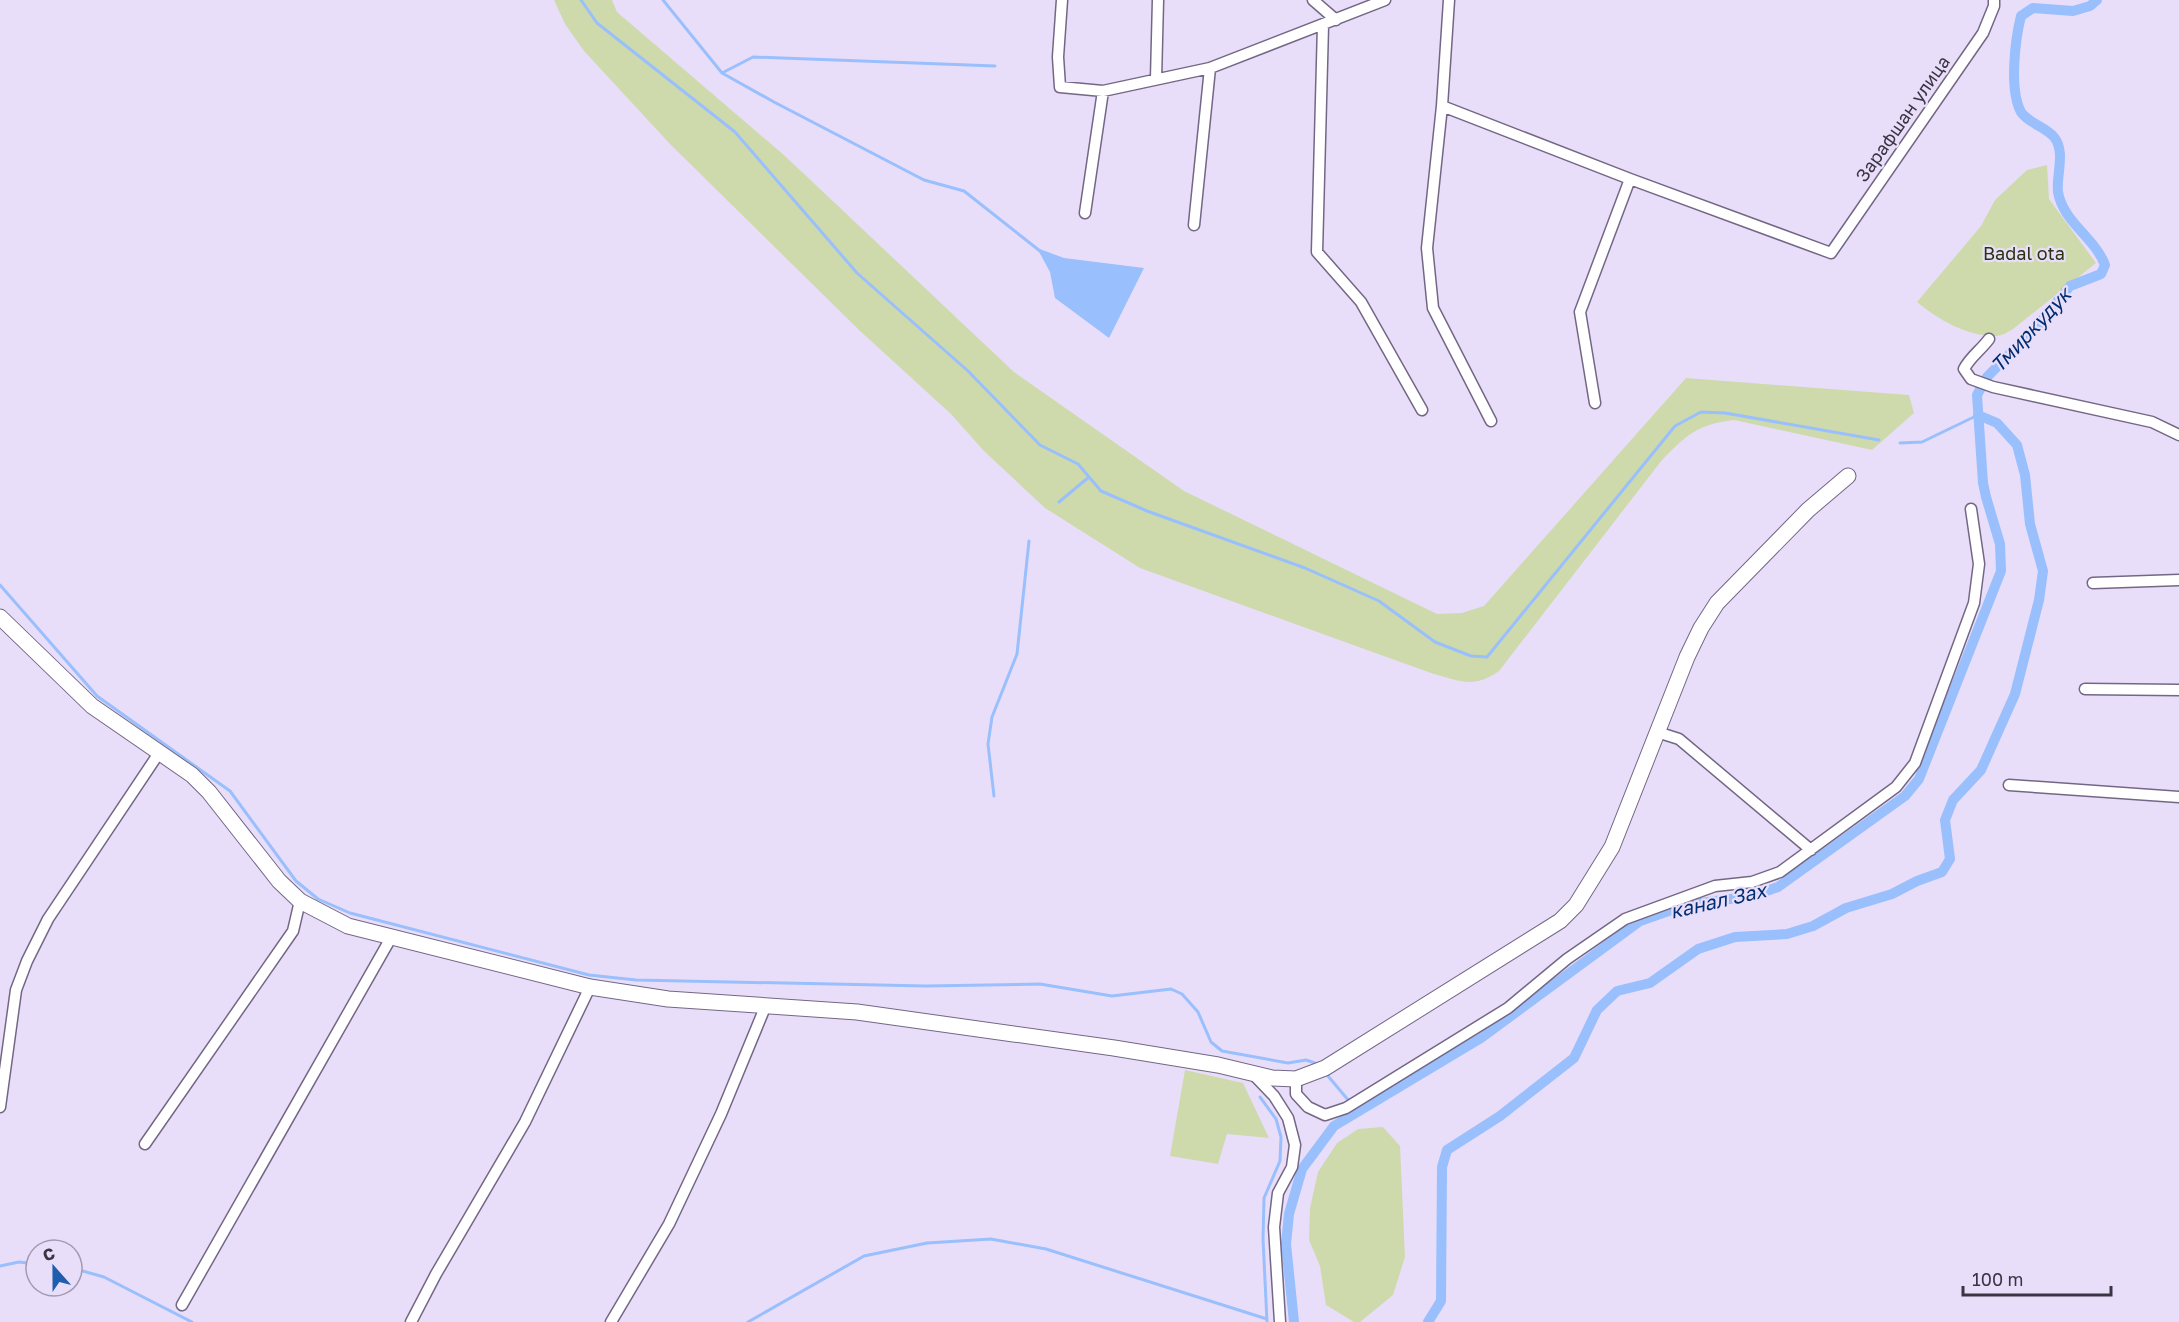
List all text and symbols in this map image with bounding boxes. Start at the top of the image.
street label: Зарафшан улица [1850,51,1954,186]
park label: Badal ota [1983,242,2065,264]
water label: Тмиркудук [1985,280,2078,377]
water label: канал Зах [1667,877,1770,923]
north arrow [24,1238,84,1298]
text: С [40,1243,58,1265]
scale bar [1963,1259,2112,1297]
text: 100 m [1972,1268,2023,1290]

